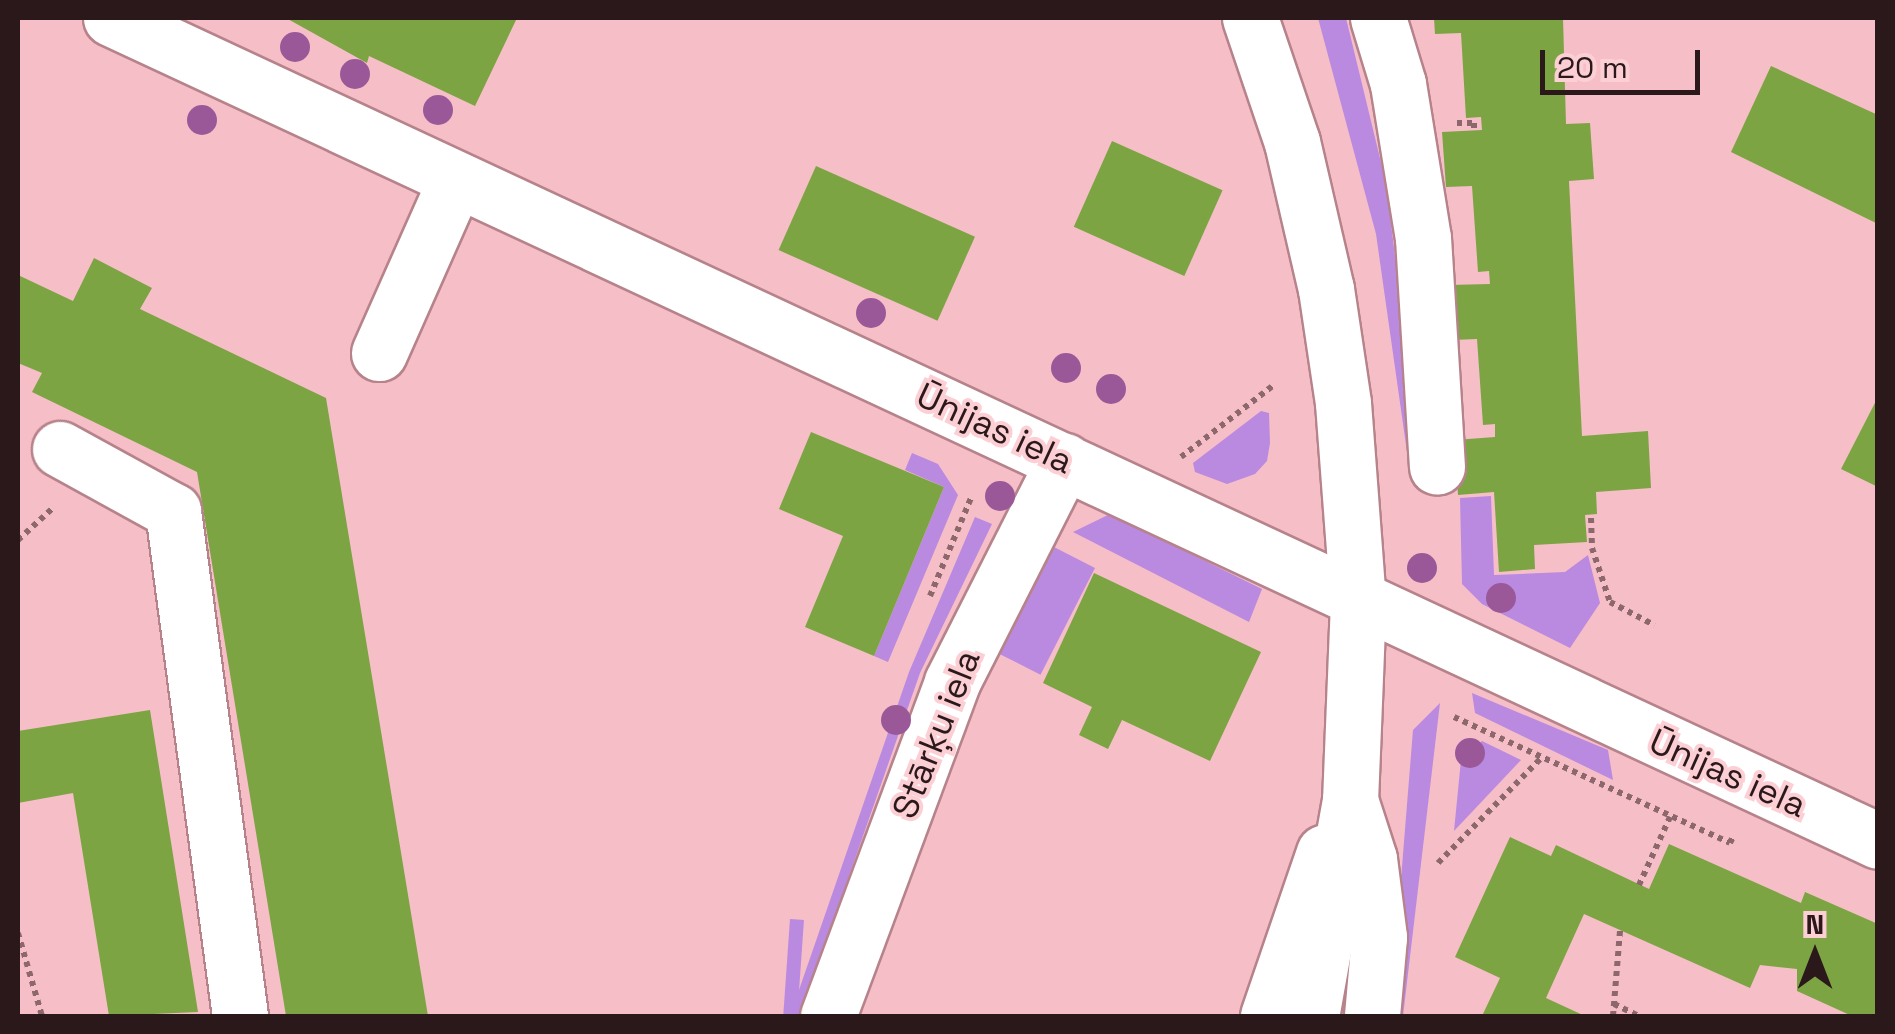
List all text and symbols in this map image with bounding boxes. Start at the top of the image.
scale bar [1545,30,1705,92]
text: 20 m [1557,48,1628,87]
street label: Ūnijas iela [910,374,1080,482]
street label: Stārķu iela [883,644,989,824]
street label: Ūnijas iela [1643,720,1813,826]
north arrow [1765,904,1865,1004]
text: N [1806,906,1824,942]

